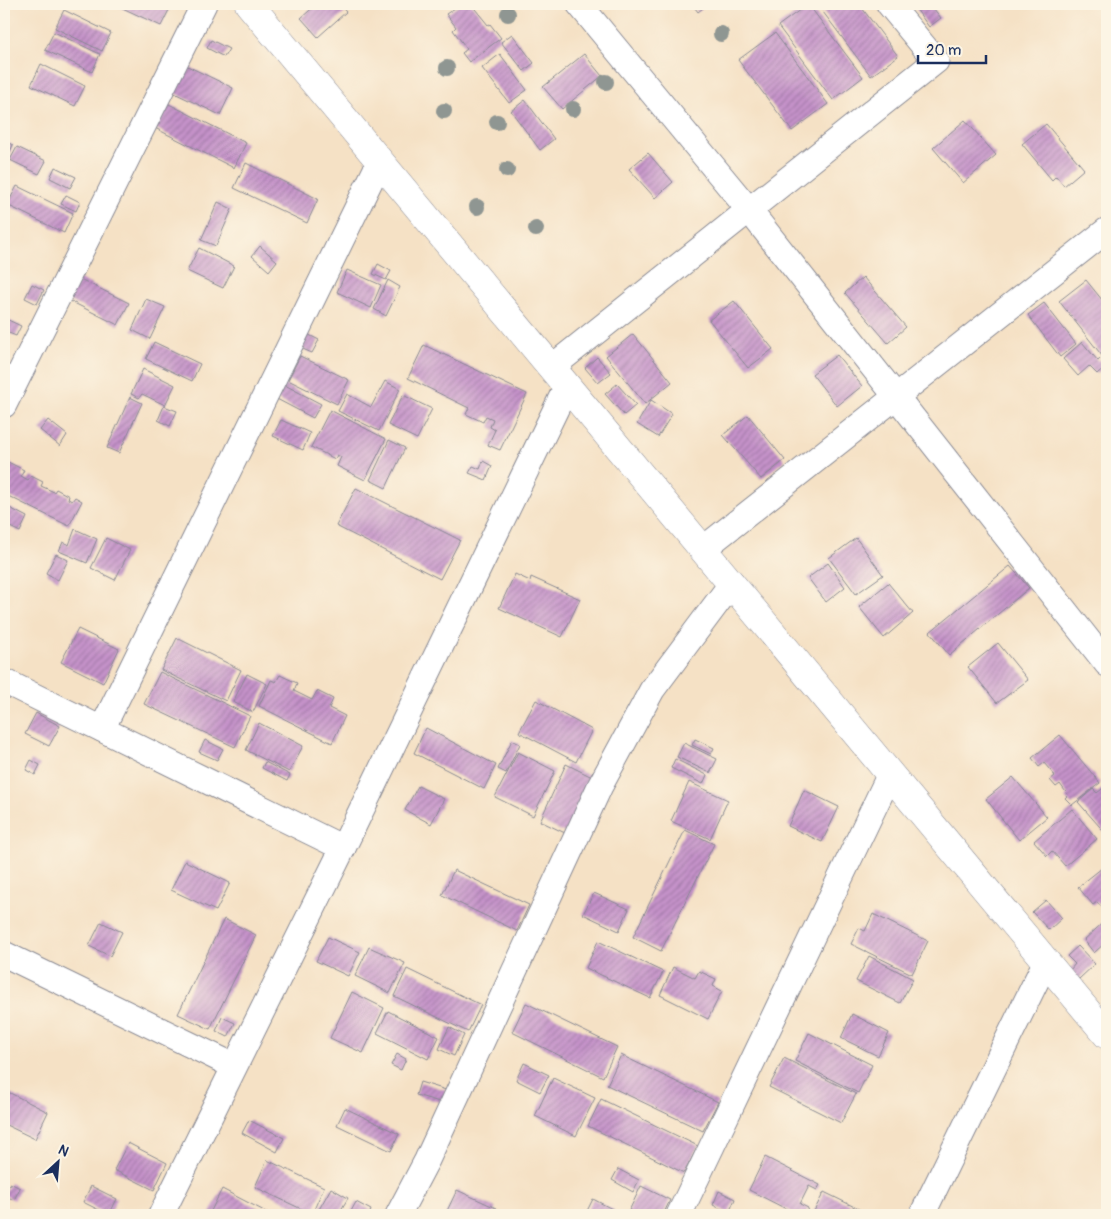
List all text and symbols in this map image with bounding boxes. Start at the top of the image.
scale bar [918,32,986,64]
text: 20 m [926,41,961,60]
north arrow [32,1136,82,1186]
text: N [55,1141,71,1160]

